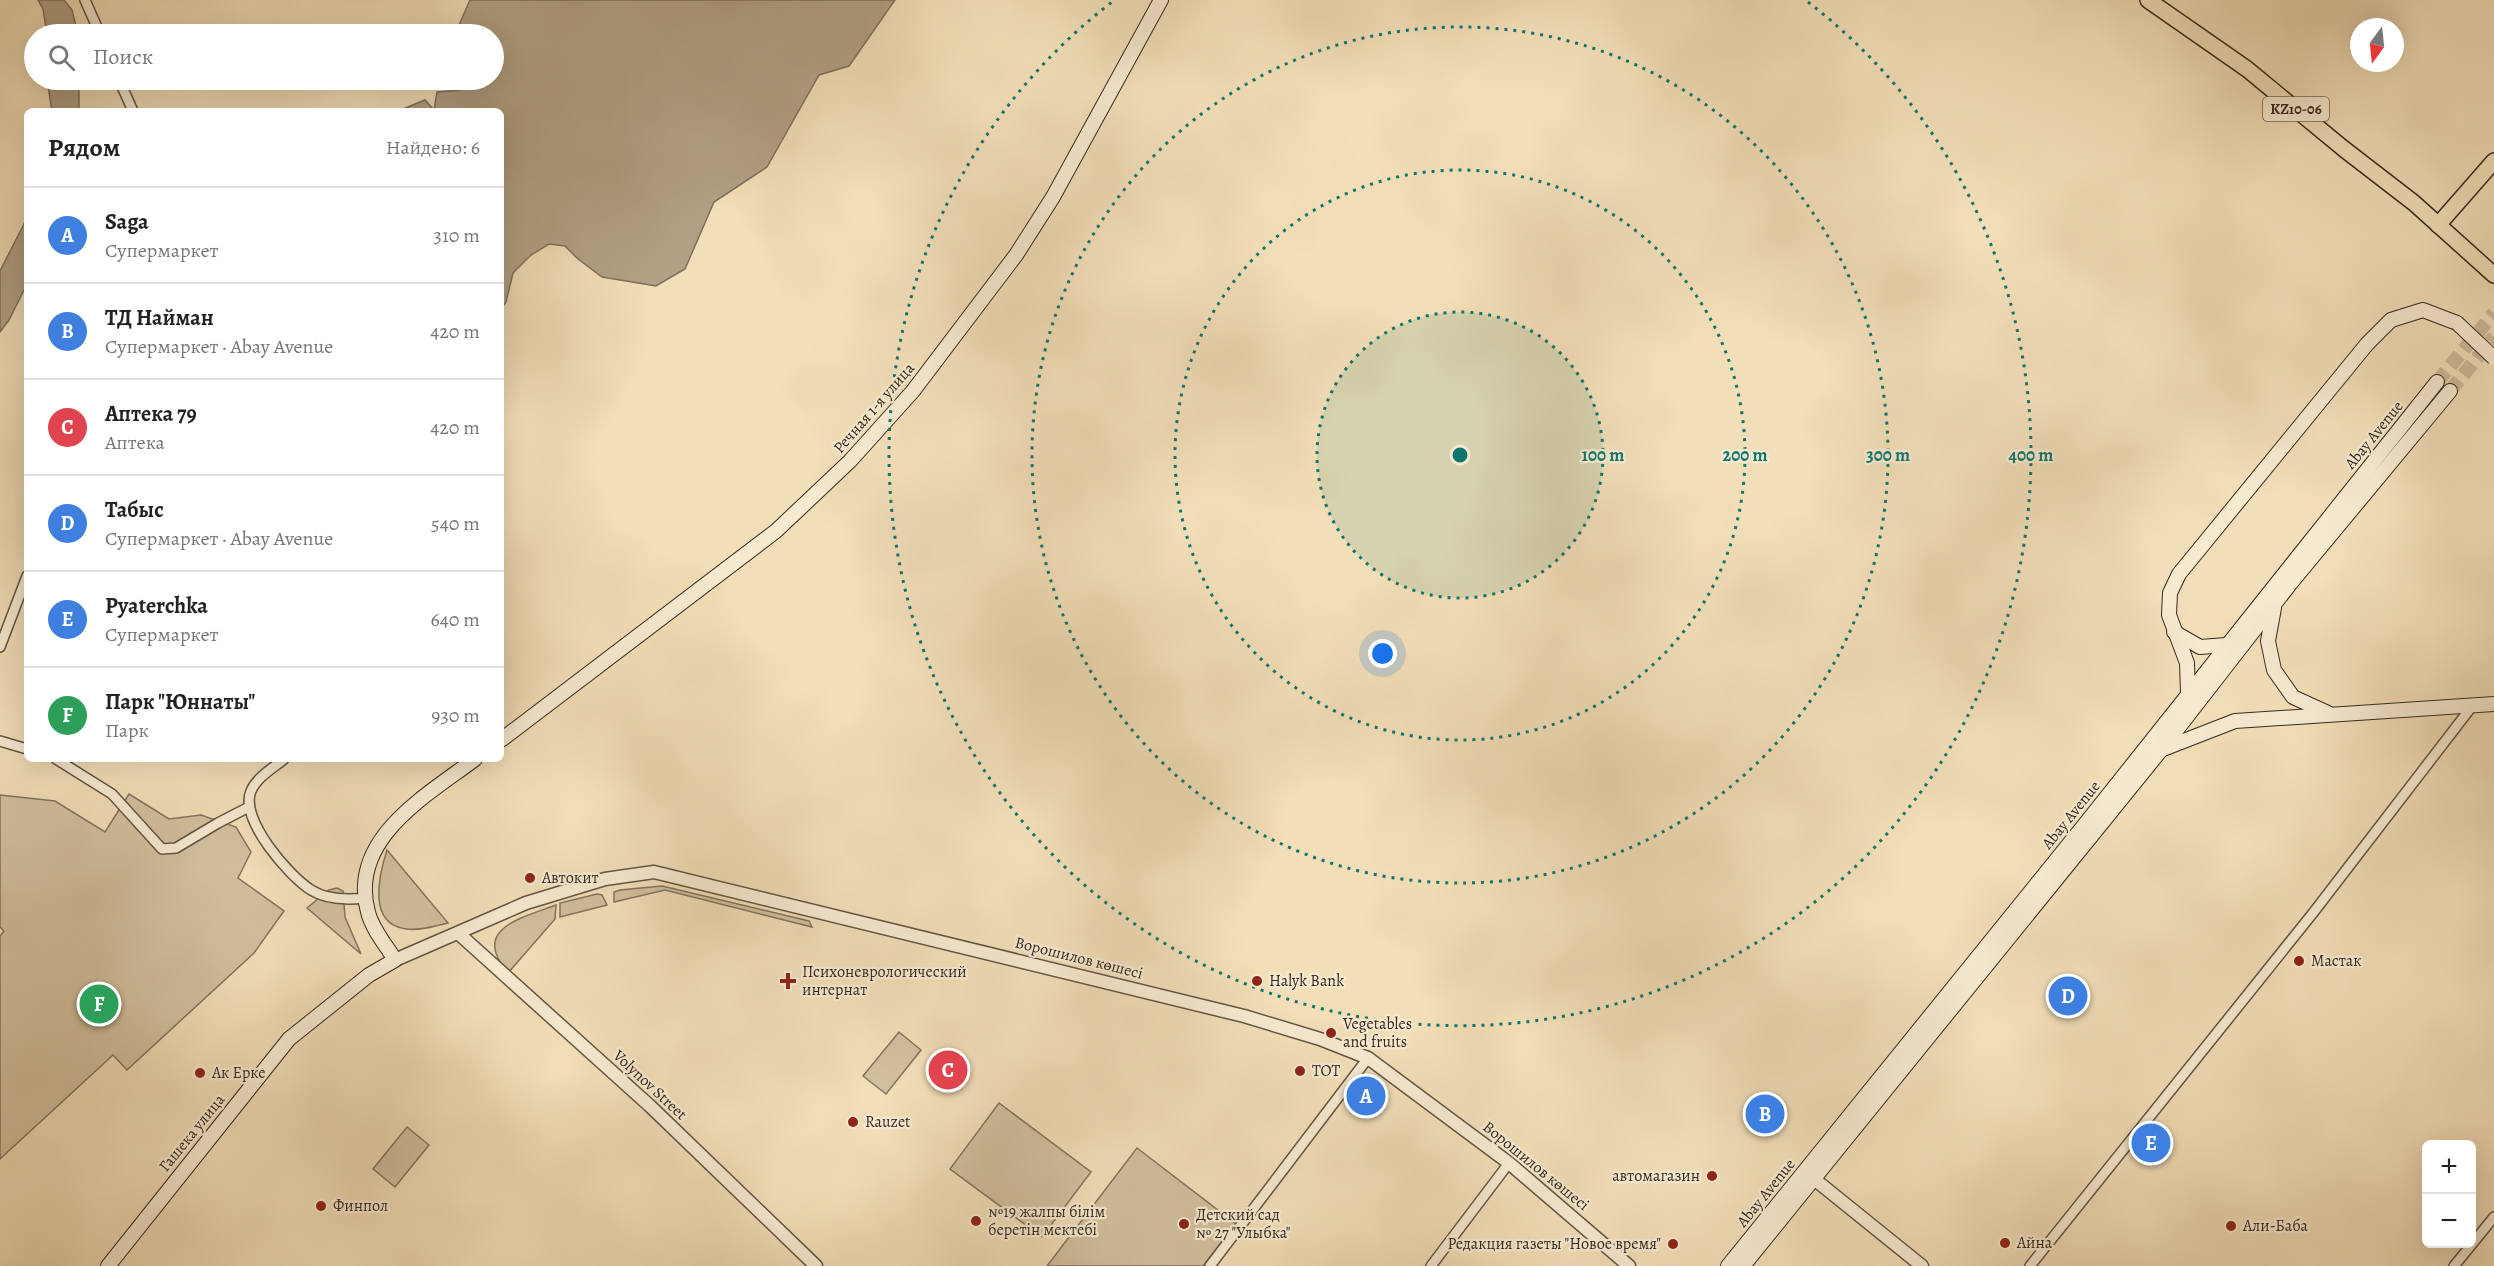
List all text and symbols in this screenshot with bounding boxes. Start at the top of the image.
north arrow [2350,18,2404,72]
search box [24,24,504,90]
icon: search [45,41,78,74]
text: Поиск [93,42,153,72]
road number: KZ10-06 [2263,97,2329,121]
text: Рядом [48,130,120,165]
text: Найдено: 6 [386,134,480,161]
text: Saga [105,207,149,237]
text: A [61,222,74,249]
text: 310 m [434,222,480,249]
text: Супермаркет [105,237,219,264]
text: ТД Найман [105,303,214,333]
text: B [61,318,74,345]
text: 420 m [430,318,480,345]
text: Супермаркет · Abay Avenue [105,333,333,360]
street label: Речная 1-я улица [828,357,920,458]
street label: Abay Avenue [2339,396,2408,475]
text: Аптека 79 [105,399,197,429]
text: C [61,414,74,441]
text: 420 m [430,414,480,441]
text: Аптека [105,429,165,456]
text: 100 m [1582,443,1624,467]
text: 200 m [1722,443,1768,467]
text: 300 m [1866,443,1910,467]
text: 400 m [2009,443,2053,467]
centre of rings [1450,445,1470,465]
text: Табыс [105,495,164,525]
text: D [61,510,74,537]
text: 540 m [431,510,480,537]
text: Супермаркет · Abay Avenue [105,525,333,552]
text: Pyaterchka [105,591,208,621]
text: E [62,606,73,633]
text: 640 m [430,606,480,633]
text: Супермаркет [105,621,219,648]
your location [1368,639,1397,668]
text: Парк "Юннаты" [105,687,255,717]
text: F [62,702,73,729]
text: 930 m [431,702,480,729]
text: Парк [105,717,149,744]
street label: Abay Avenue [2036,776,2105,855]
place label: Автокит [541,867,599,889]
marker: Автокит [523,871,537,885]
street label: Ворошилов көшесі [1013,931,1145,985]
place label: Мастак [2311,950,2361,972]
marker: Мастак [2292,954,2306,968]
place label: Психоневрологический интернат [802,961,967,1001]
place label: Halyk Bank [1269,970,1344,992]
marker: Психоневрологический интернат [779,972,797,990]
marker: Halyk Bank [1250,974,1264,988]
pin: D [2048,974,2088,1018]
pin: F [80,982,118,1026]
place label: Vegetables and fruits [1342,1013,1412,1053]
marker: Vegetables and fruits [1324,1026,1338,1040]
street label: Volynov Street [608,1044,692,1125]
pin: C [928,1048,968,1092]
place label: ТОТ [1312,1060,1340,1082]
place label: Ак Ерке [211,1062,266,1084]
marker: ТОТ [1293,1064,1307,1078]
marker: Ак Ерке [193,1066,207,1080]
pin: A [1346,1074,1386,1118]
street label: Гашека улица [154,1089,231,1176]
pin: B [1746,1092,1784,1136]
place label: Rauzet [865,1111,910,1133]
marker: Rauzet [846,1115,860,1129]
street label: Ворошилов көшесі [1478,1116,1594,1216]
pin: E [2132,1120,2170,1166]
map controls [2422,1140,2476,1248]
button: + [2422,1140,2476,1194]
street label: Abay Avenue [1731,1154,1800,1233]
place label: автомагазин [1612,1165,1700,1187]
marker: автомагазин [1705,1169,1719,1183]
button: − [2422,1194,2476,1248]
place label: Финпол [333,1195,388,1217]
marker: Финпол [314,1199,328,1213]
place label: №19 жалпы білім беретін мектебі [988,1201,1105,1241]
place label: Детский сад № 27 "Улыбка" [1196,1204,1291,1244]
marker: №19 жалпы білім беретін мектебі [969,1214,983,1228]
place label: Али-Баба [2242,1215,2309,1237]
marker: Детский сад № 27 "Улыбка" [1177,1217,1191,1231]
marker: Али-Баба [2224,1219,2238,1233]
place label: Айна [2016,1232,2053,1254]
place label: Редакция газеты "Новое время" [1448,1233,1661,1255]
marker: Айна [1998,1236,2012,1250]
marker: Редакция газеты "Новое время" [1666,1237,1680,1251]

